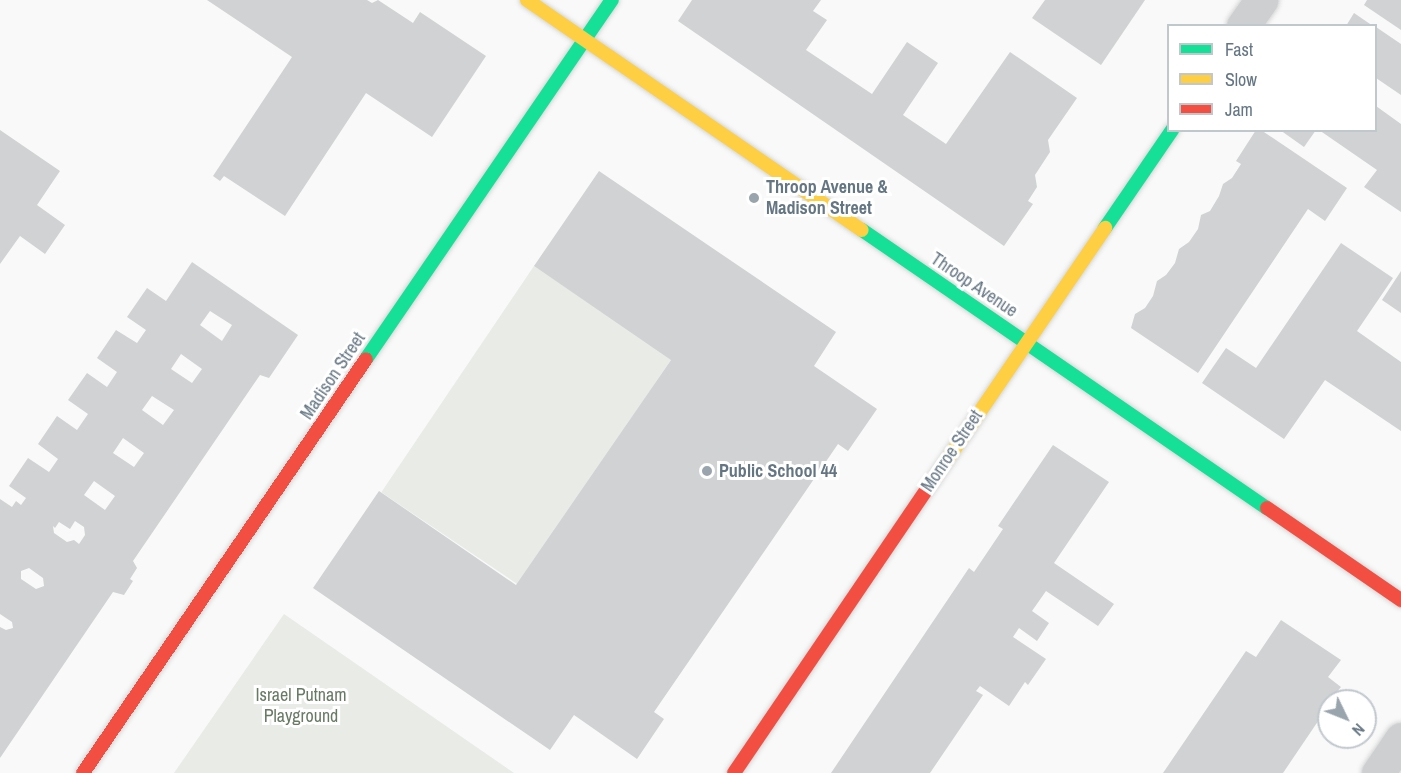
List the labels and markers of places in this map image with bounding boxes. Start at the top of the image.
place label: Throop Avenue & Madison Street [766,177,888,219]
marker: Throop Avenue & Madison Street [747,191,761,205]
place label: Public School 44 [719,460,837,482]
marker: Public School 44 [700,464,714,478]

